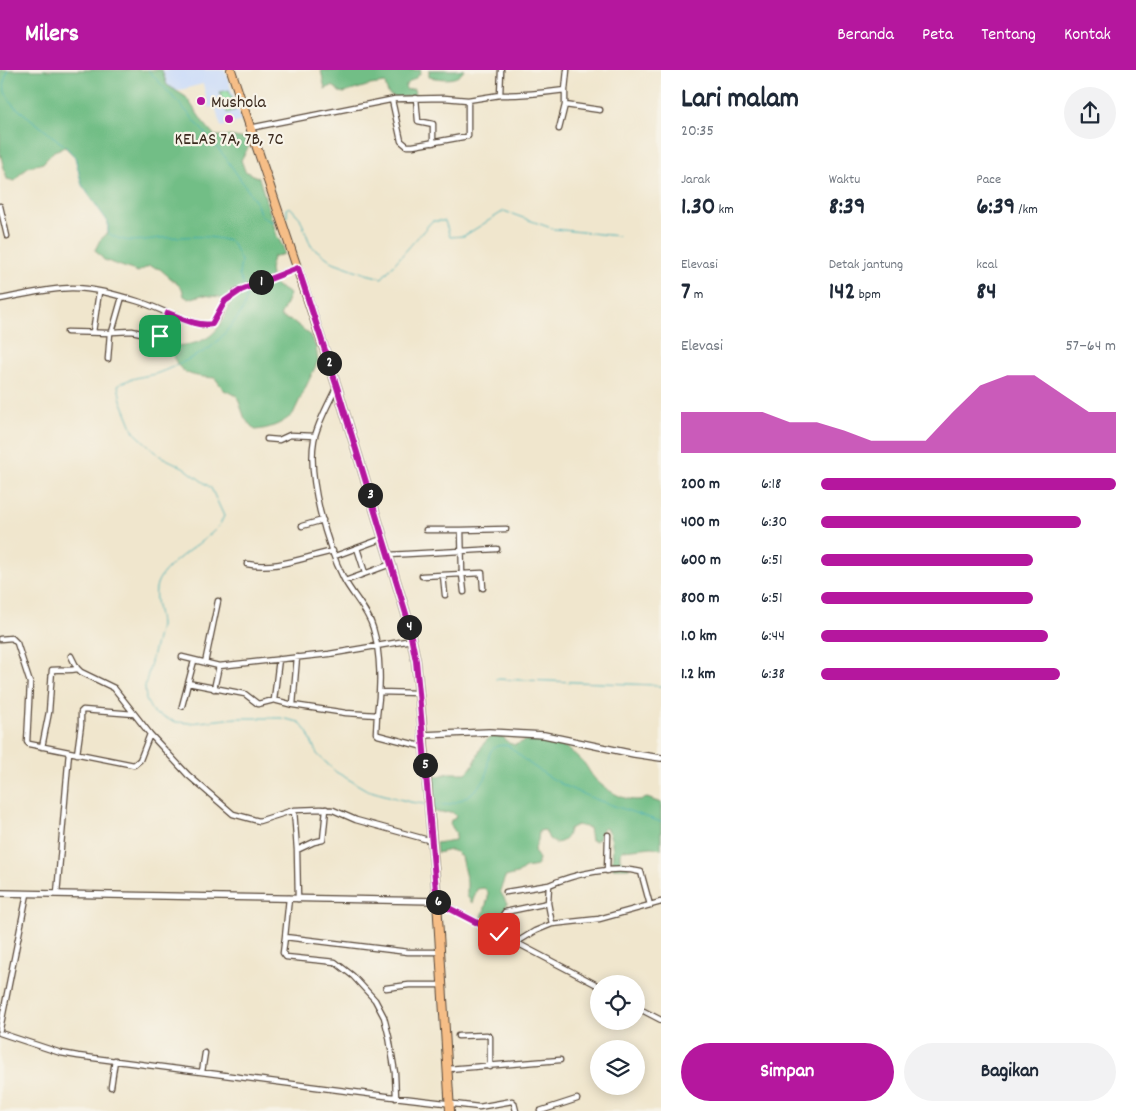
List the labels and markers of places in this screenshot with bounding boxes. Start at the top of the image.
place label: Mushola [211,91,266,116]
marker: Mushola [195,95,207,107]
marker: KELAS 7A, 7B, 7C [223,113,235,125]
place label: KELAS 7A, 7B, 7C [175,128,283,153]
pin: 1 [248,270,274,294]
pin [139,315,181,357]
pin: 2 [316,350,342,376]
pin: 3 [358,482,382,508]
pin: 4 [396,614,422,640]
pin: 5 [412,752,438,778]
pin: 6 [426,890,450,914]
pin [478,913,520,955]

